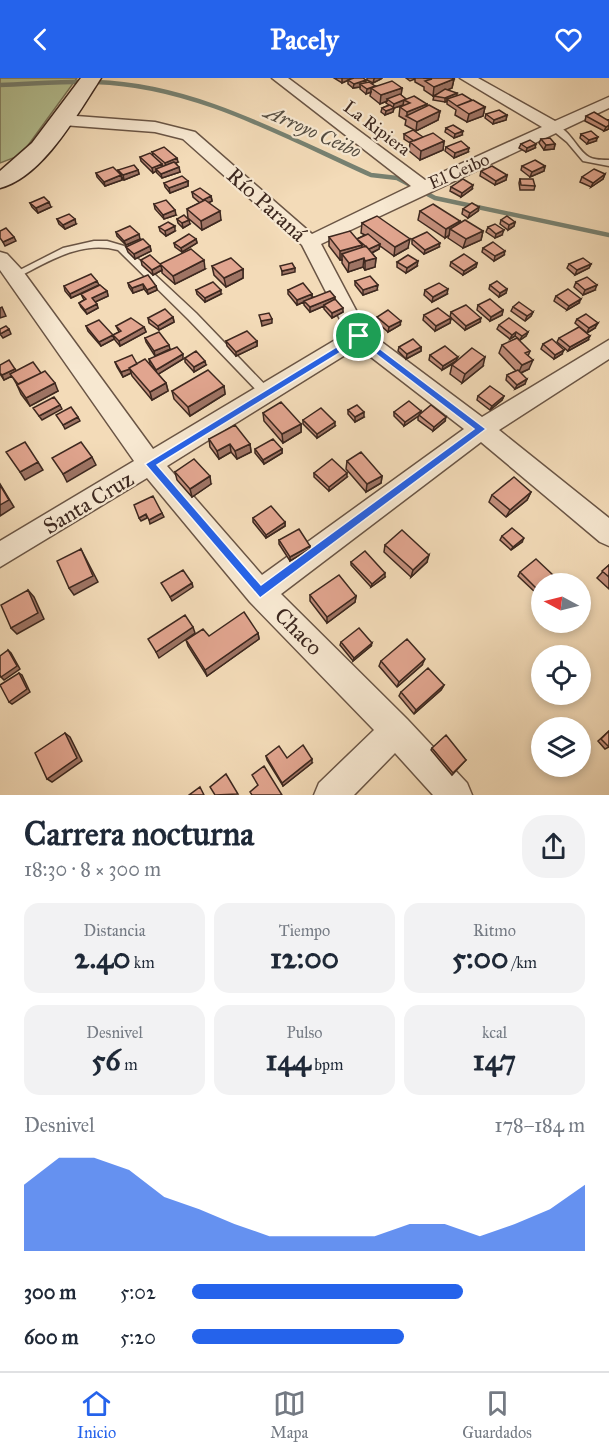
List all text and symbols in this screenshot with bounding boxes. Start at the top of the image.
icon: back [24,23,57,56]
text: Pacely [270,23,339,56]
icon: heart [552,23,585,56]
street label: La Ripiera [339,96,415,161]
water label: Arroyo Ceibo [259,98,365,163]
street label: El Ceibo [425,148,493,194]
street label: Río Paraná [221,162,312,248]
pin [333,310,384,361]
icon: arrive [342,319,375,352]
street label: Santa Cruz [38,465,138,540]
north arrow [531,573,591,633]
map controls [531,573,591,777]
street label: Chaco [269,602,328,661]
button: locate [531,645,591,705]
button: layers [531,717,591,777]
text: Carrera nocturna [24,814,254,854]
button: share [522,815,585,878]
text: 18:30 · 8 × 300 m [24,857,161,881]
text: Distancia [84,921,145,940]
text: Tiempo [279,921,330,940]
text: Ritmo [473,921,516,940]
text: 2.40 [74,940,130,976]
text: 12:00 [270,940,339,976]
text: 5:00 [452,940,508,976]
text: km [130,953,155,972]
text: /km [508,953,537,972]
text: Desnivel [86,1023,143,1042]
text: Pulso [286,1023,323,1042]
text: kcal [482,1023,507,1042]
text: 56 [91,1042,121,1078]
text: 144 [266,1042,311,1078]
text: 147 [473,1042,516,1078]
text: m [121,1055,138,1074]
text: bpm [311,1055,343,1074]
text: Desnivel [24,1113,95,1137]
text: 178–184 m [495,1113,585,1137]
text: 300 m [24,1280,76,1304]
text: 5:02 [120,1280,156,1304]
text: 600 m [24,1325,79,1349]
text: 5:20 [120,1325,156,1349]
tab: Inicio [77,1387,116,1442]
tab: Mapa [270,1387,308,1442]
tab: Guardados [462,1387,532,1442]

